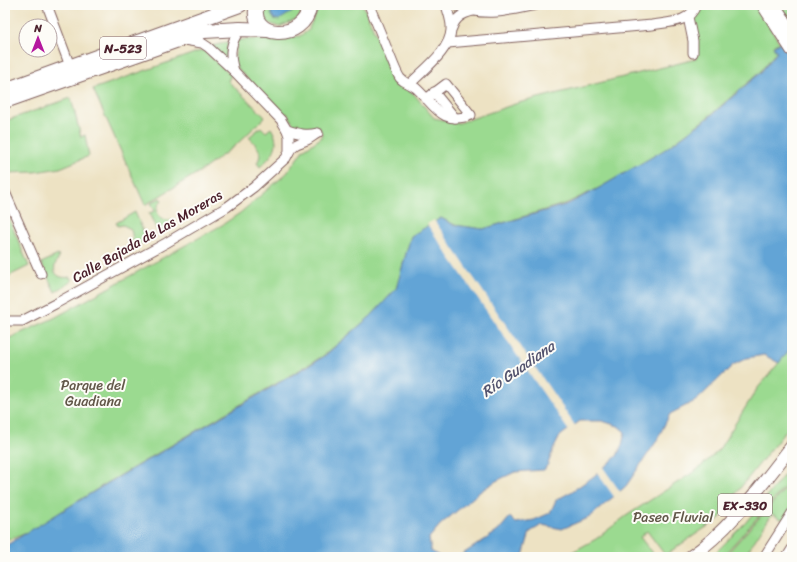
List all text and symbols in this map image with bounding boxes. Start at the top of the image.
north arrow [18,18,58,58]
text: N [33,19,42,38]
road number: N-523 [100,37,146,59]
street label: Calle Bajada de Las Moreras [67,183,228,290]
water label: Río Guadiana [476,333,561,404]
park label: Parque del Guadiana [61,373,126,414]
road number: EX-330 [718,494,772,516]
park label: Paseo Fluvial [633,505,714,530]

